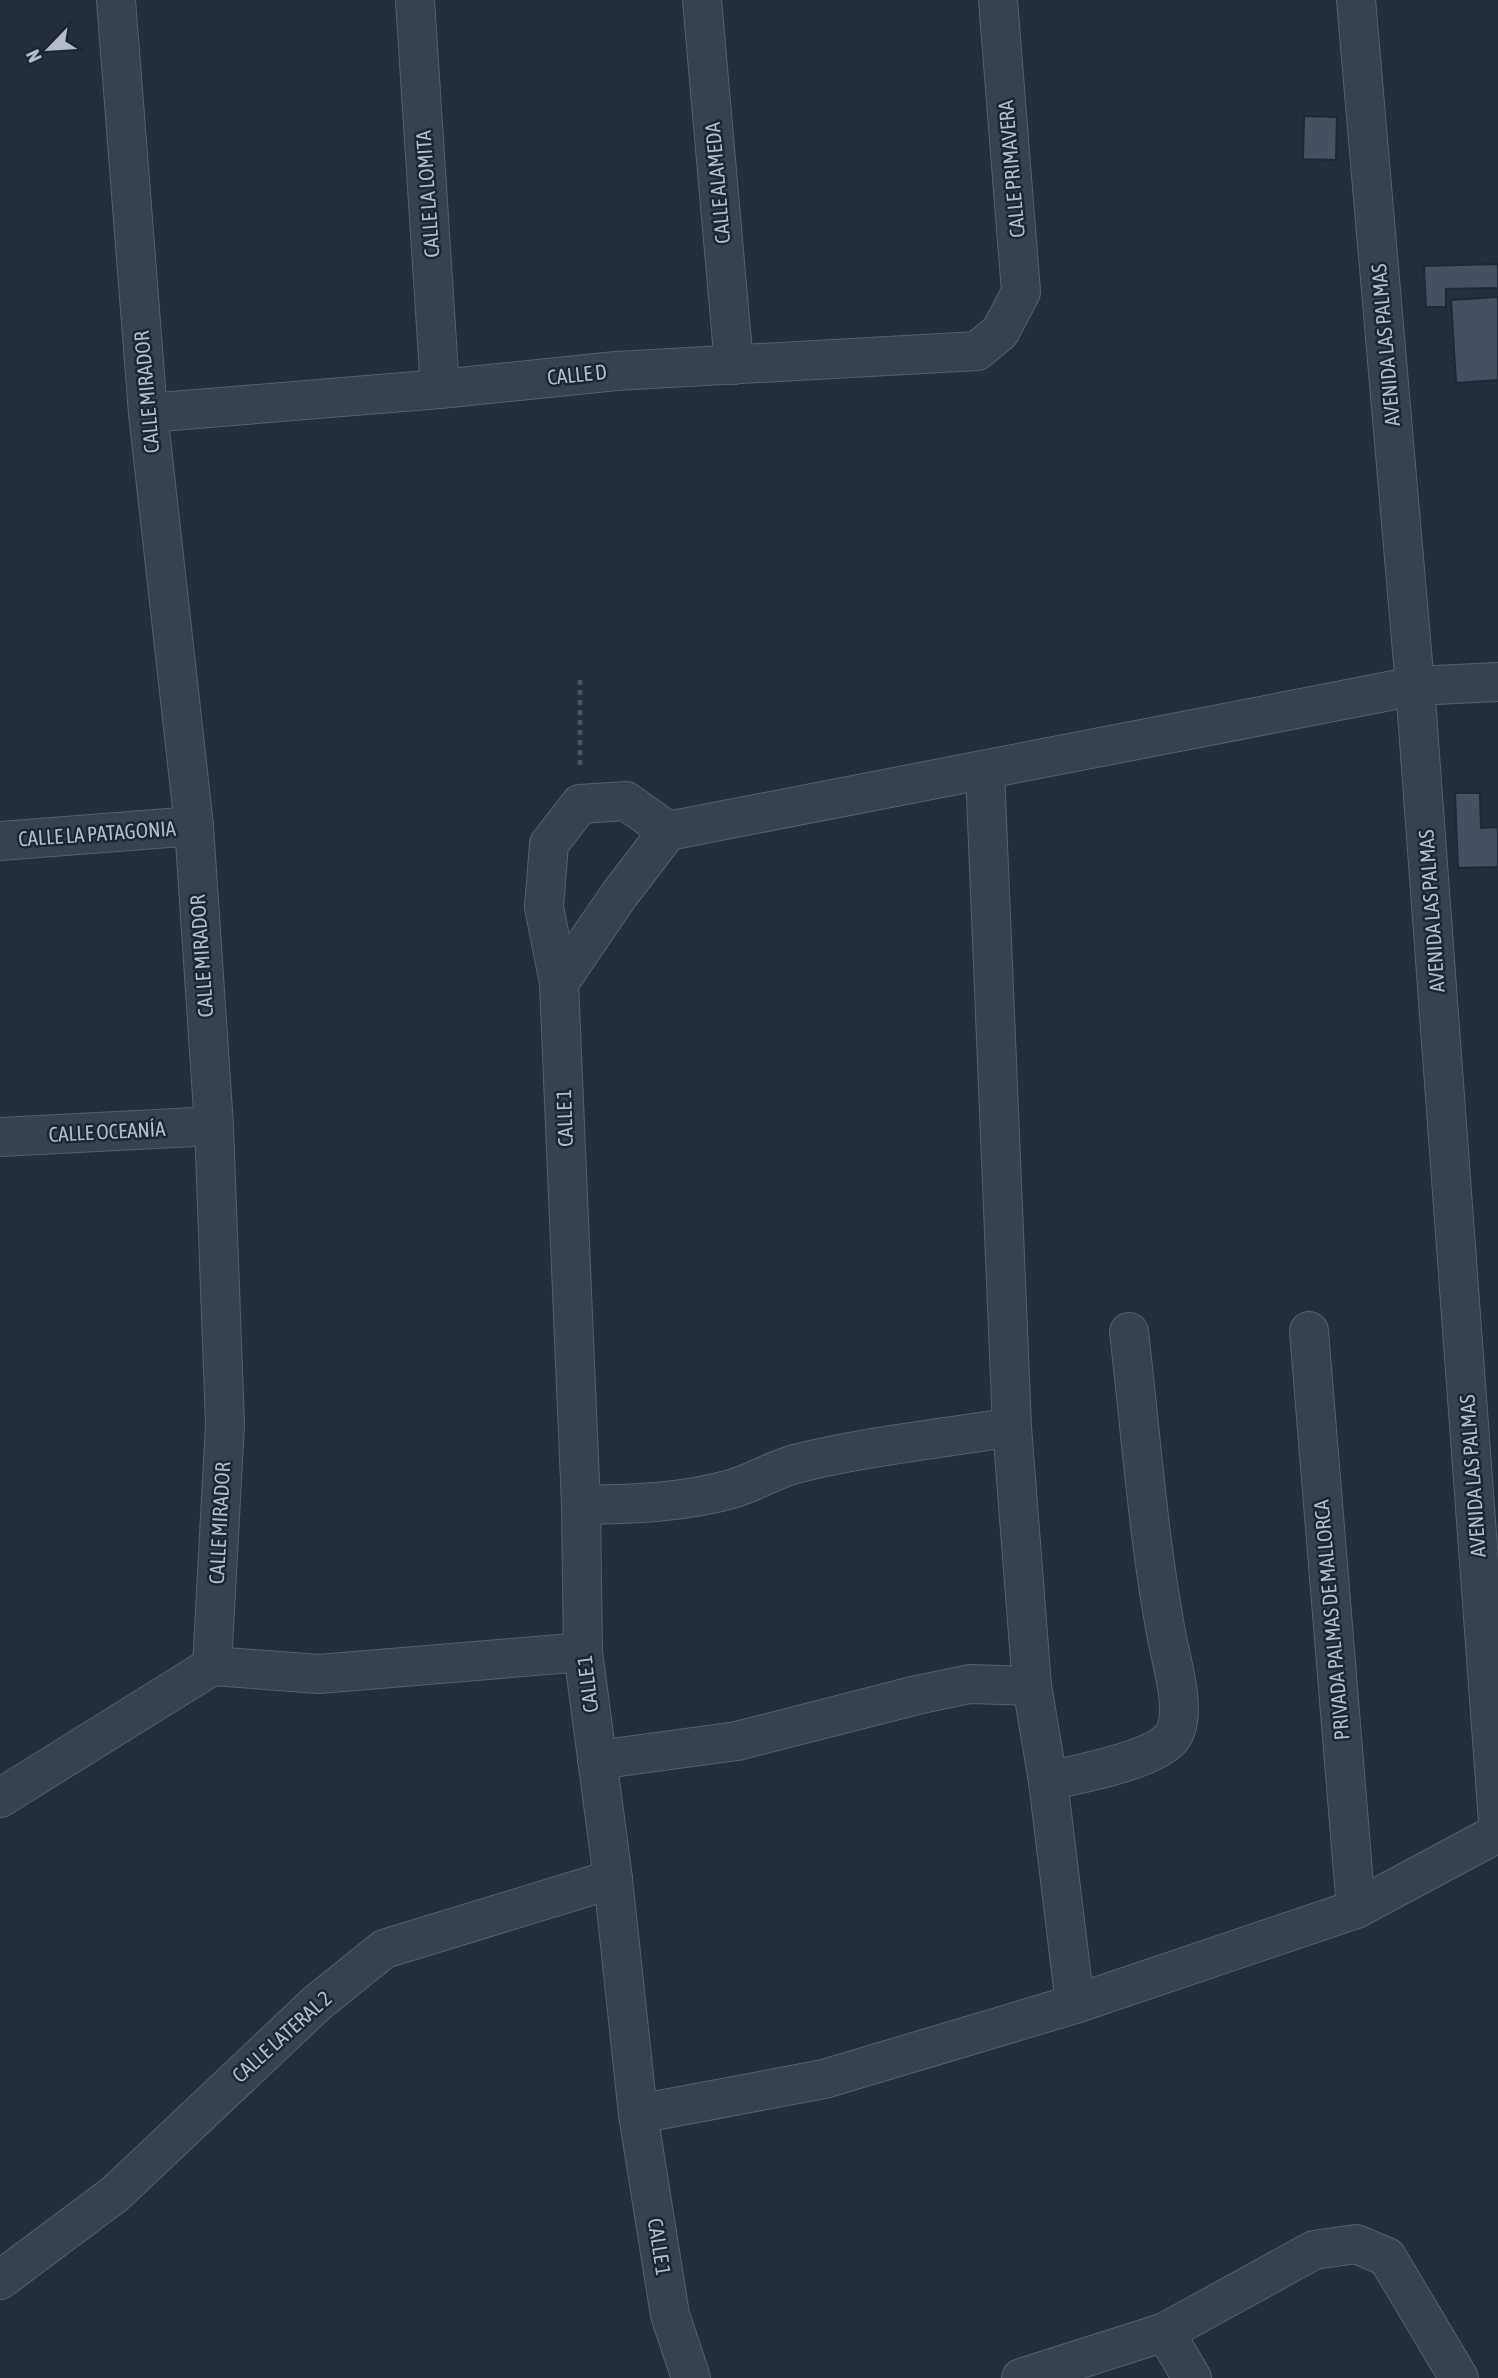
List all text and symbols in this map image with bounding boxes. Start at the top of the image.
north arrow [14,14,84,84]
text: N [21,46,46,66]
street label: CALLE PRIMAVERA [993,99,1029,239]
street label: CALLE ALAMEDA [700,121,734,245]
street label: CALLE LA LOMITA [411,129,443,258]
street label: AVENIDA LAS PALMAS [1366,263,1404,427]
street label: CALLE MIRADOR [129,330,163,454]
street label: CALLE D [546,359,608,389]
street label: CALLE LA PATAGONIA [17,815,177,850]
street label: AVENIDA LAS PALMAS [1413,829,1449,993]
street label: CALLE MIRADOR [185,894,217,1018]
street label: CALLE 1 [551,1089,577,1147]
street label: CALLE OCEANÍA [48,1116,167,1146]
street label: AVENIDA LAS PALMAS [1454,1394,1490,1558]
street label: CALLE MIRADOR [204,1461,234,1585]
street label: PRIVADA PALMAS DE MALLORCA [1308,1498,1353,1741]
street label: CALLE 1 [572,1654,602,1714]
street label: CALLE LATERAL 2 [227,1985,336,2087]
street label: CALLE 1 [644,2216,676,2277]

